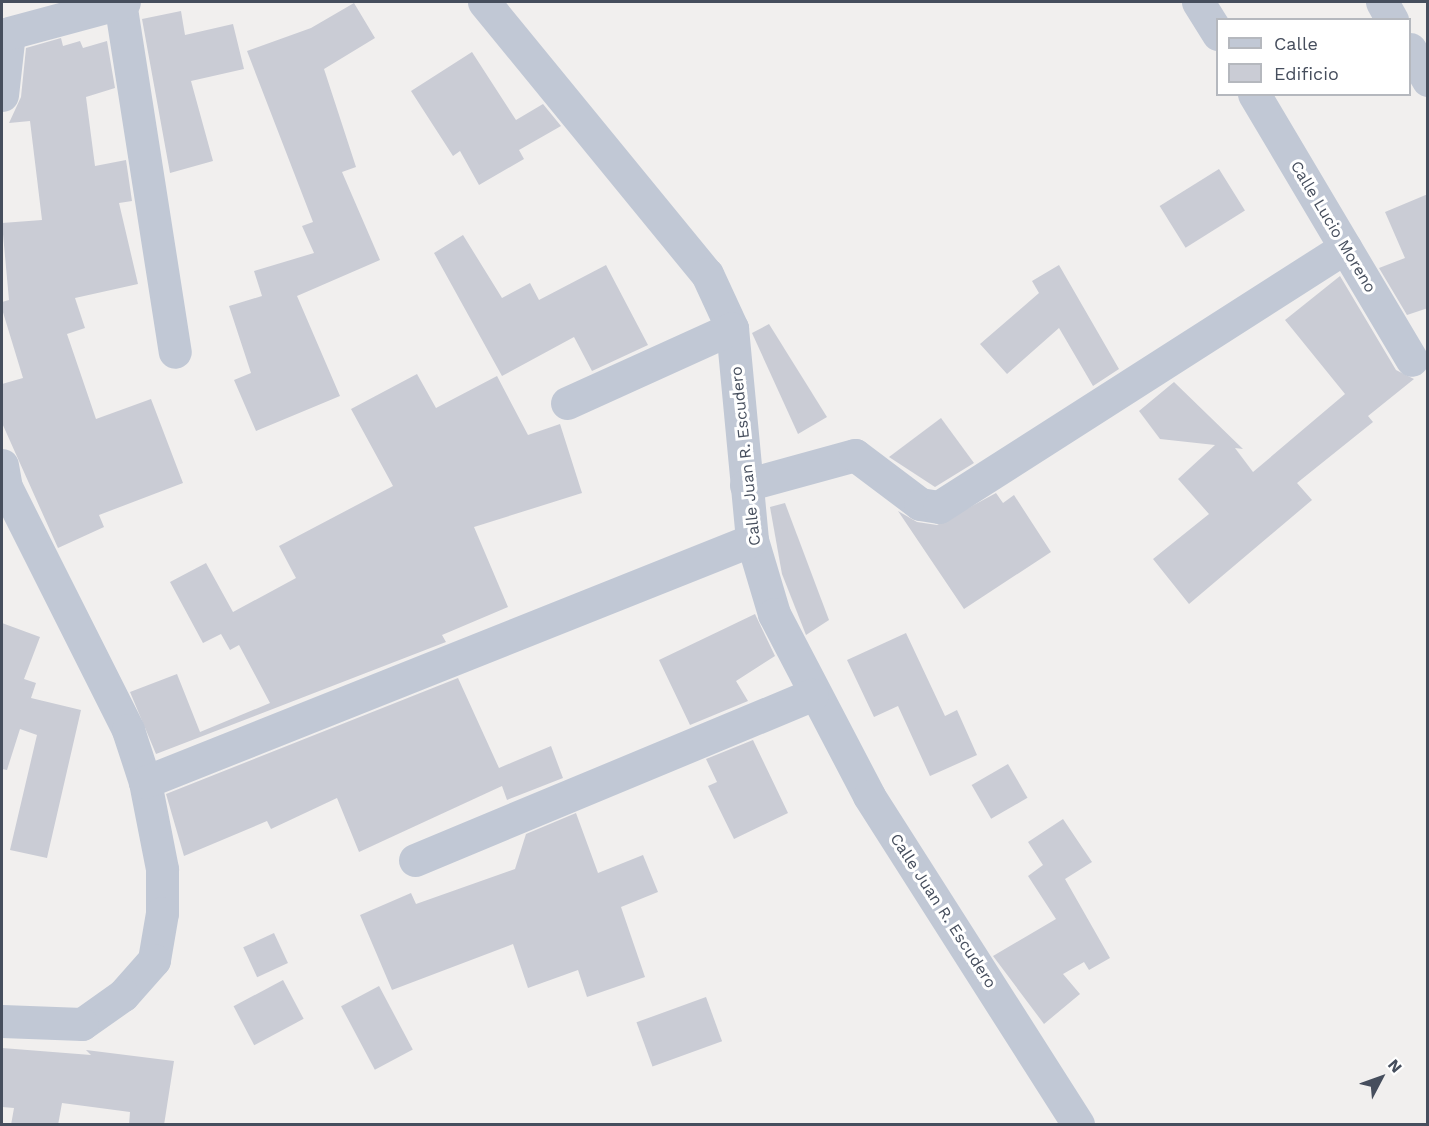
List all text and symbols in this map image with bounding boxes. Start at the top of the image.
legend [1216,18,1411,96]
text: Calle [1274,33,1318,54]
text: Edificio [1274,63,1339,84]
street label: Calle Lucio Moreno [1286,158,1380,296]
street label: Calle Juan R. Escudero [727,365,765,547]
street label: Calle Juan R. Escudero [886,830,1000,992]
north arrow [1351,1048,1411,1108]
text: N [1384,1055,1406,1077]

